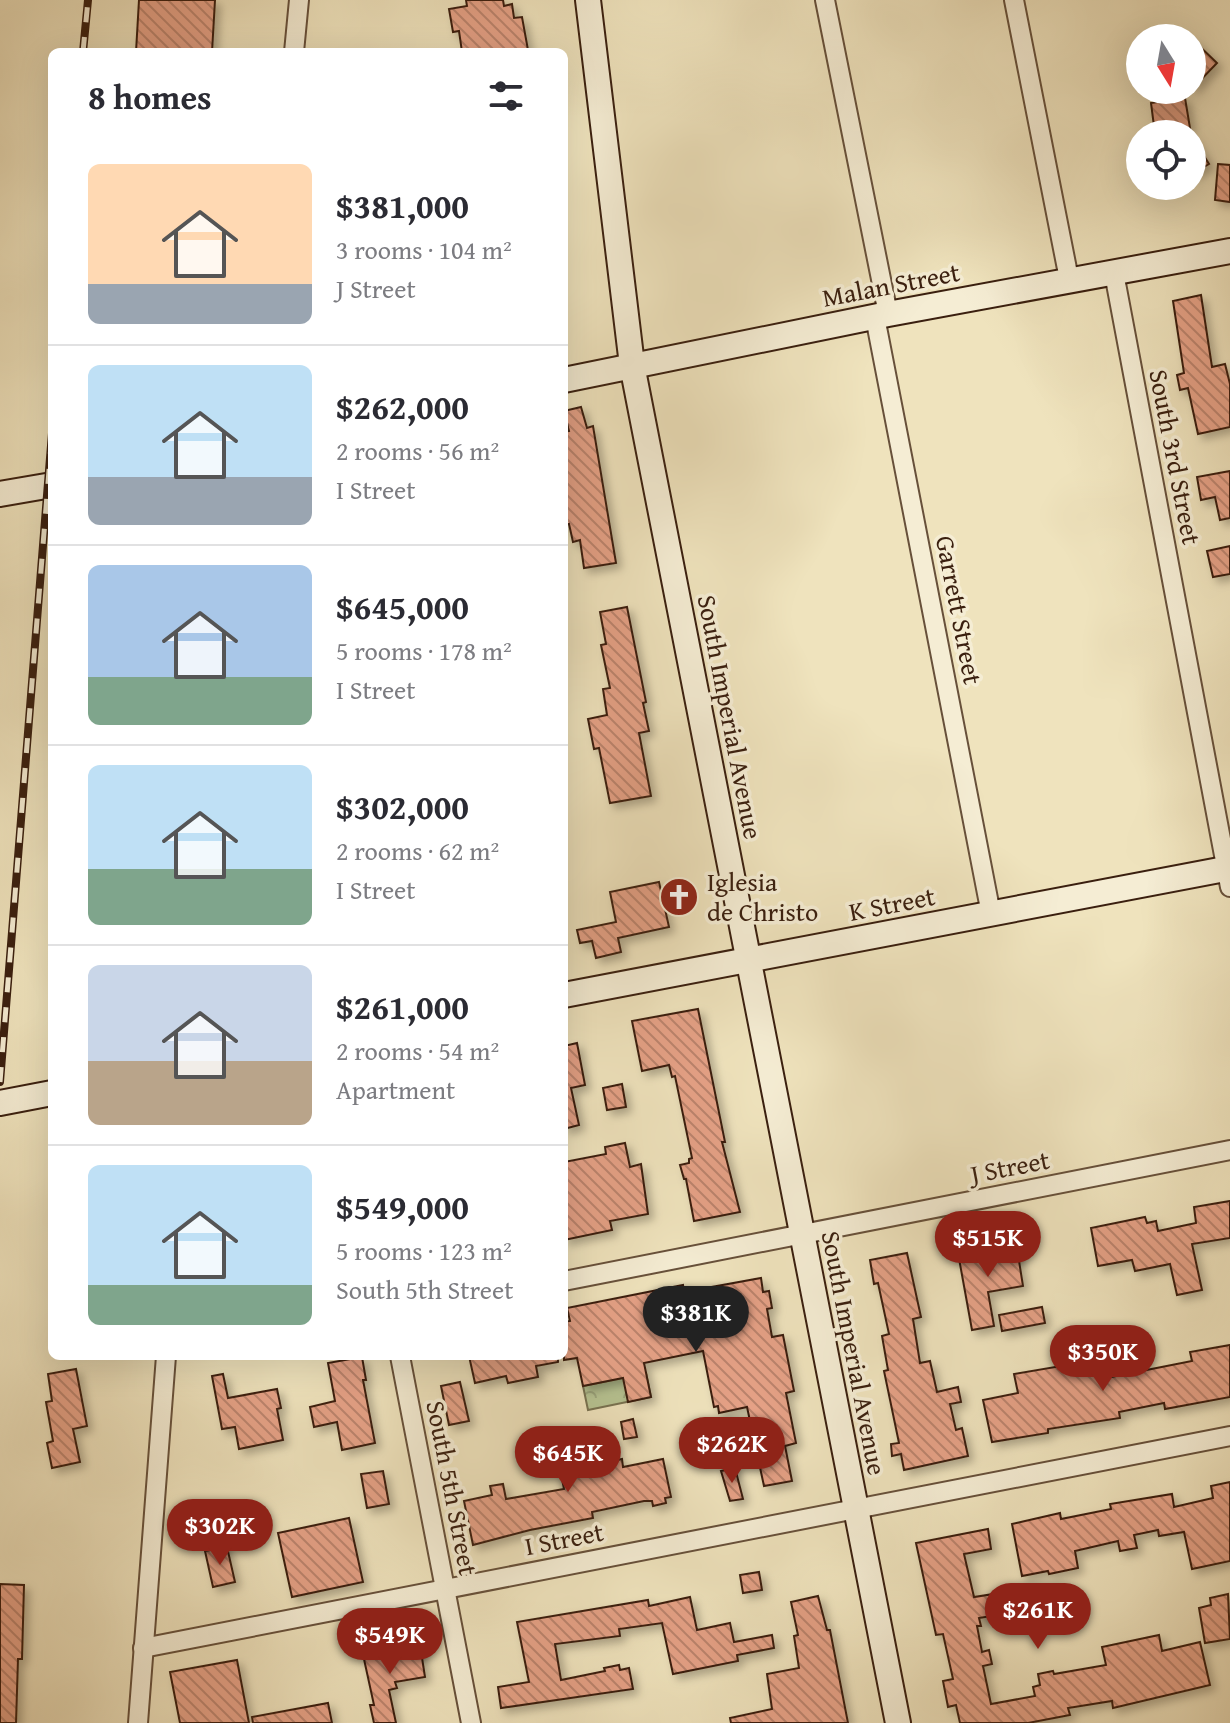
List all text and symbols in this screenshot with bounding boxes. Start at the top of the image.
north arrow [1126,24,1206,104]
map controls [1126,24,1206,200]
text: 8 homes [88,72,212,121]
icon: filters [484,74,528,118]
button: locate [1126,120,1206,200]
text: $381,000 [336,181,469,230]
icon: home [152,196,248,292]
text: 3 rooms · 104 m² [336,230,512,269]
street label: Malan Street [819,252,963,317]
text: J Street [336,269,416,308]
street label: South 3rd Street [1139,366,1212,548]
text: $262,000 [336,382,469,431]
icon: home [152,397,248,493]
text: 2 rooms · 56 m² [336,431,499,470]
text: I Street [336,470,416,509]
street label: Garrett Street [926,532,993,688]
text: $645,000 [336,582,469,631]
street label: South Imperial Avenue [688,591,773,842]
icon: home [152,597,248,693]
text: 5 rooms · 178 m² [336,631,512,670]
text: I Street [336,670,416,709]
text: $302,000 [336,782,469,831]
icon: home [152,797,248,893]
text: 2 rooms · 62 m² [336,831,499,870]
place label: Iglesia de Christo [707,862,818,931]
text: I Street [336,870,416,909]
church icon: Iglesia de Christo [658,876,700,918]
street label: K Street [846,876,938,931]
text: $261,000 [336,982,469,1031]
icon: home [152,997,248,1093]
text: 2 rooms · 54 m² [336,1031,499,1070]
text: Apartment [336,1070,455,1109]
street label: J Street [964,1140,1053,1194]
text: $549,000 [336,1182,469,1231]
icon: home [152,1197,248,1293]
pin: $515K [932,1211,1044,1279]
text: $515K [953,1217,1023,1256]
street label: South Imperial Avenue [812,1227,897,1478]
text: 5 rooms · 123 m² [336,1231,512,1270]
text: South 5th Street [336,1270,513,1309]
pin: $381K [640,1286,752,1354]
text: $381K [661,1292,731,1331]
pin: $350K [1047,1325,1159,1393]
text: $350K [1068,1331,1138,1370]
street label: South 5th Street [416,1397,489,1579]
pin: $262K [676,1417,788,1485]
text: $262K [697,1423,767,1462]
pin: $645K [512,1426,624,1494]
text: $645K [533,1432,603,1471]
pin: $302K [164,1499,276,1567]
text: $302K [185,1505,255,1544]
street label: I Street [521,1512,607,1565]
pin: $261K [982,1583,1094,1651]
text: $261K [1003,1589,1073,1628]
pin: $549K [334,1608,446,1676]
text: $549K [355,1614,425,1653]

